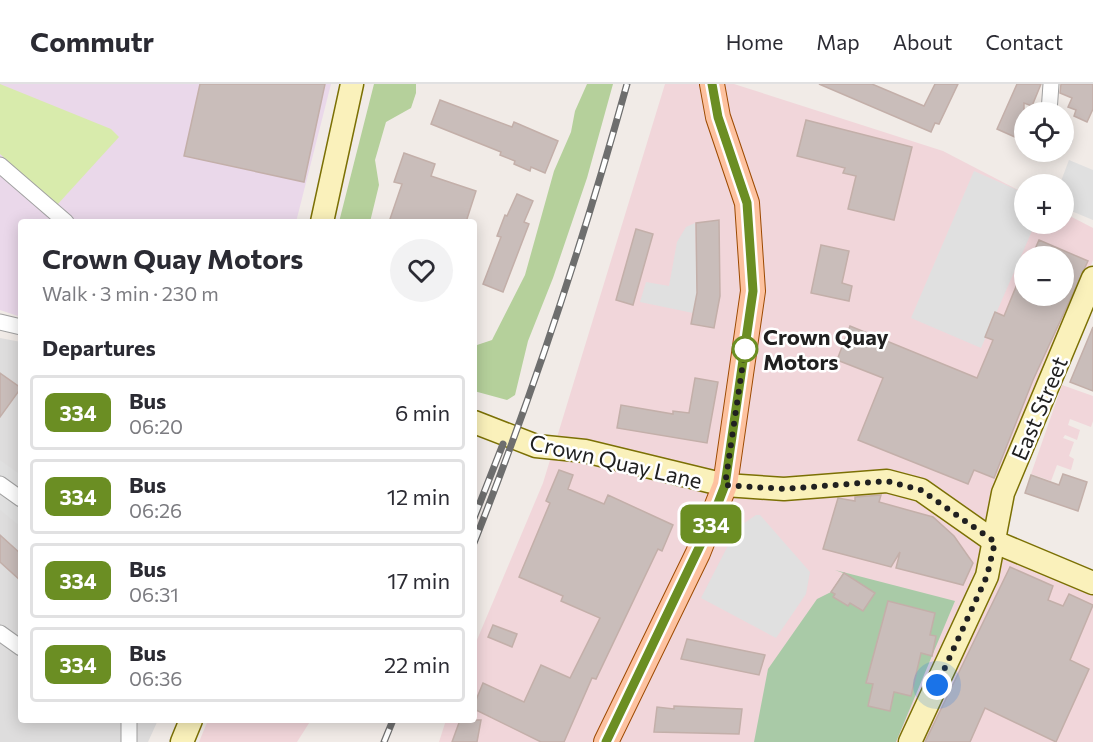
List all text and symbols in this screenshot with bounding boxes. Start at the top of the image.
text: Commutr [30,24,154,58]
text: Home [726,29,783,54]
text: Map [816,29,860,54]
text: About [893,29,952,54]
text: Contact [985,29,1063,54]
map controls [1014,102,1074,306]
button: locate [1014,102,1074,162]
button: + [1014,174,1074,234]
button: heart [390,239,453,302]
text: Crown Quay Motors [42,241,303,275]
button: − [1014,246,1074,306]
text: Walk · 3 min · 230 m [42,281,219,305]
place label: Crown Quay Motors [763,323,889,375]
text: Departures [42,334,156,361]
marker: Crown Quay Motors [732,336,758,362]
street label: East Street [1005,352,1073,464]
text: Bus [129,387,166,414]
text: 6 min [395,399,450,426]
text: 334 [59,400,97,425]
text: 06:20 [129,414,183,438]
street label: Crown Quay Lane [527,428,705,494]
text: Bus [129,471,166,498]
text: 12 min [387,483,450,510]
text: 334 [59,484,97,509]
text: 06:26 [129,498,182,522]
line badge: 334 [676,504,746,544]
text: 334 [692,512,730,537]
text: Bus [129,555,166,582]
text: 17 min [387,567,450,594]
text: 334 [59,568,97,593]
text: 06:31 [129,582,179,606]
text: Bus [129,639,166,666]
text: 22 min [384,651,450,678]
text: 334 [59,652,97,677]
text: 06:36 [129,666,182,690]
your location [922,670,952,700]

